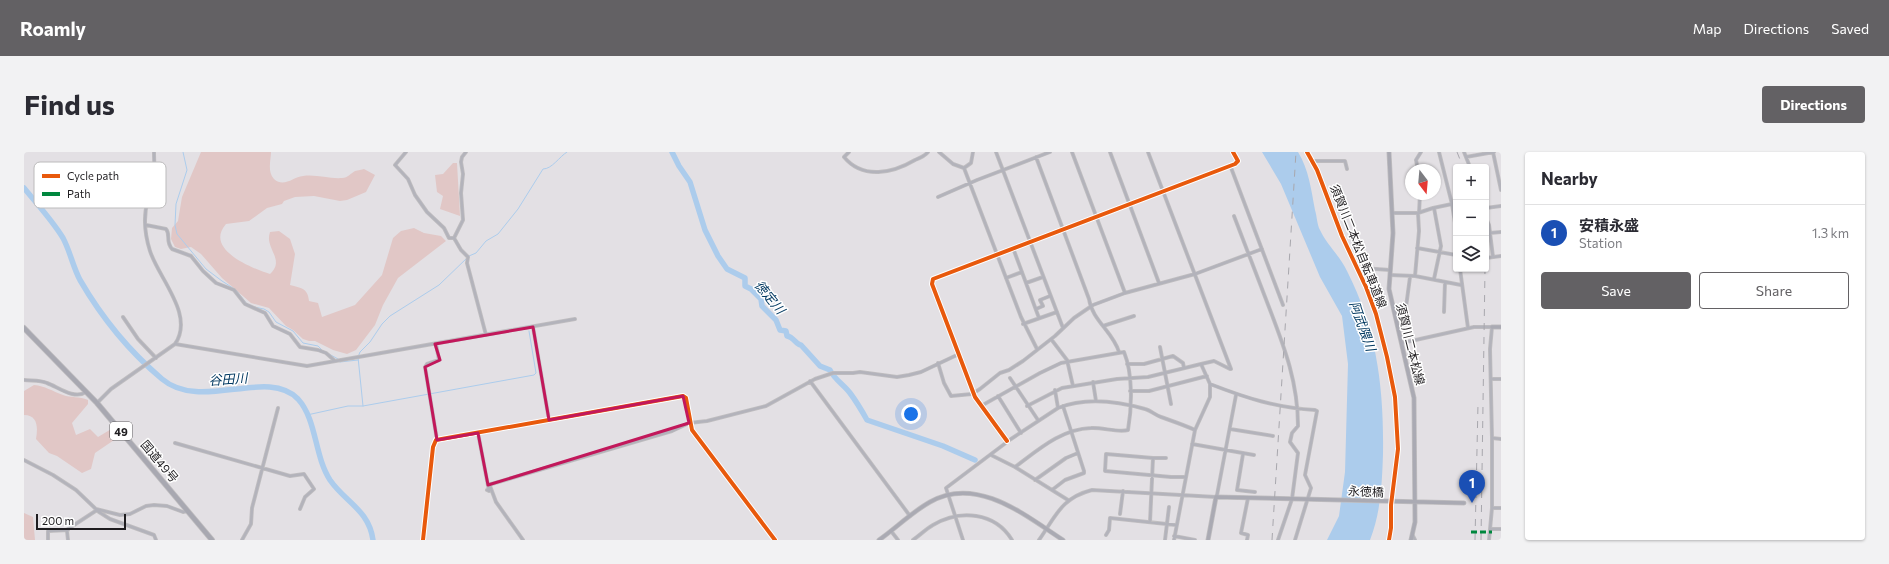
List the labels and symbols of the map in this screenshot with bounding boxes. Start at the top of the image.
legend [34,162,166,208]
north arrow [1405,164,1441,200]
text: Cycle path [67,169,119,182]
street label: 須賀川二本松自転車道線 [1328,182,1390,310]
text: Path [67,187,90,200]
water label: 徳定川 [751,277,790,319]
water label: 阿武隈川 [1347,299,1380,355]
street label: 須賀川二本松線 [1394,302,1428,386]
water label: 谷田川 [208,370,250,388]
your location [901,404,921,424]
road number: 49 [110,422,132,440]
street label: 国道49号 [138,437,182,485]
pin: 1 [1459,470,1485,503]
street label: 永徳橋 [1348,483,1384,499]
scale bar [36,512,126,531]

